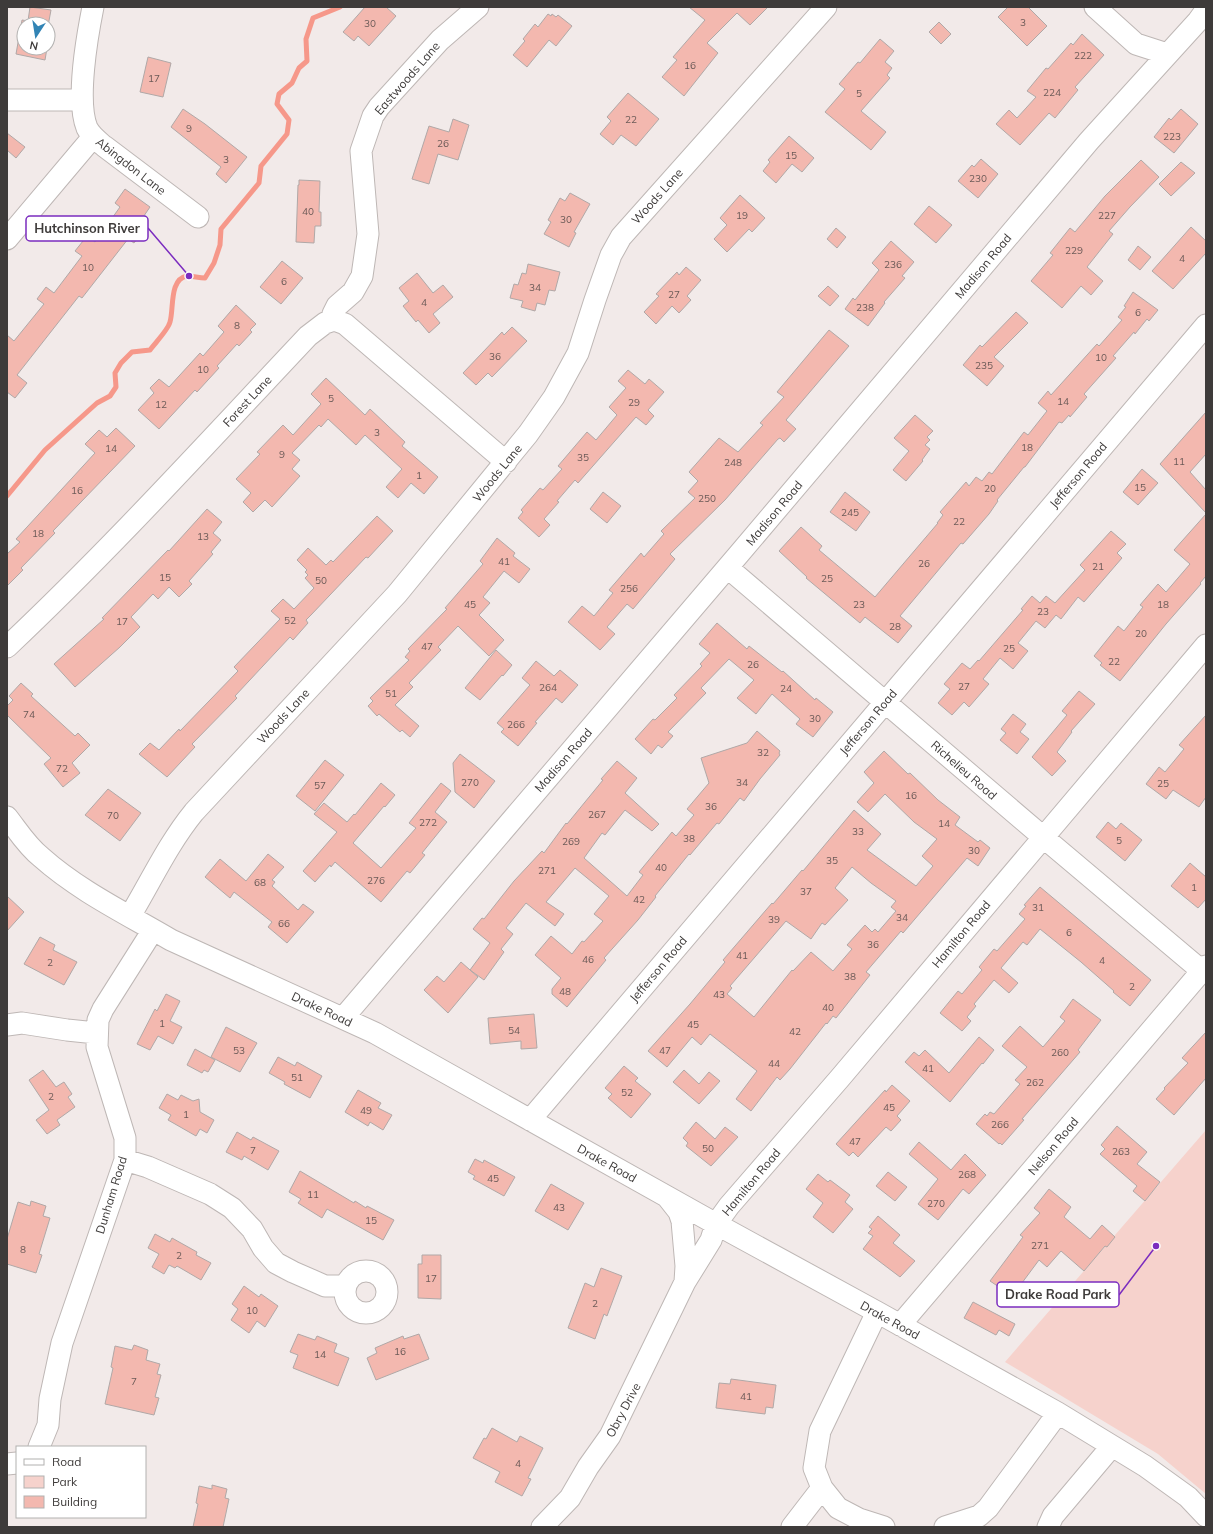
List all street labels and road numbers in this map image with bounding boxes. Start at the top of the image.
street label: Eastwoods Lane [371,38,443,118]
street label: Abingdon Lane [93,134,169,198]
street label: Woods Lane [628,165,686,227]
street label: Madison Road [952,231,1014,301]
street label: Forest Lane [219,372,275,430]
street label: Jefferson Road [1046,439,1110,511]
street label: Woods Lane [469,441,525,505]
street label: Madison Road [743,478,805,548]
street label: Woods Lane [254,685,312,747]
street label: Jefferson Road [836,686,900,758]
street label: Madison Road [531,725,595,795]
street label: Richelieu Road [928,737,1000,803]
street label: Hamilton Road [929,897,993,971]
street label: Jefferson Road [626,933,690,1005]
street label: Drake Road [289,988,355,1030]
street label: Nelson Road [1025,1114,1081,1178]
street label: Drake Road [575,1141,639,1185]
street label: Hamilton Road [719,1145,783,1219]
street label: Dunham Road [92,1154,130,1236]
street label: Drake Road [858,1298,922,1342]
street label: Obry Drive [602,1380,644,1440]

